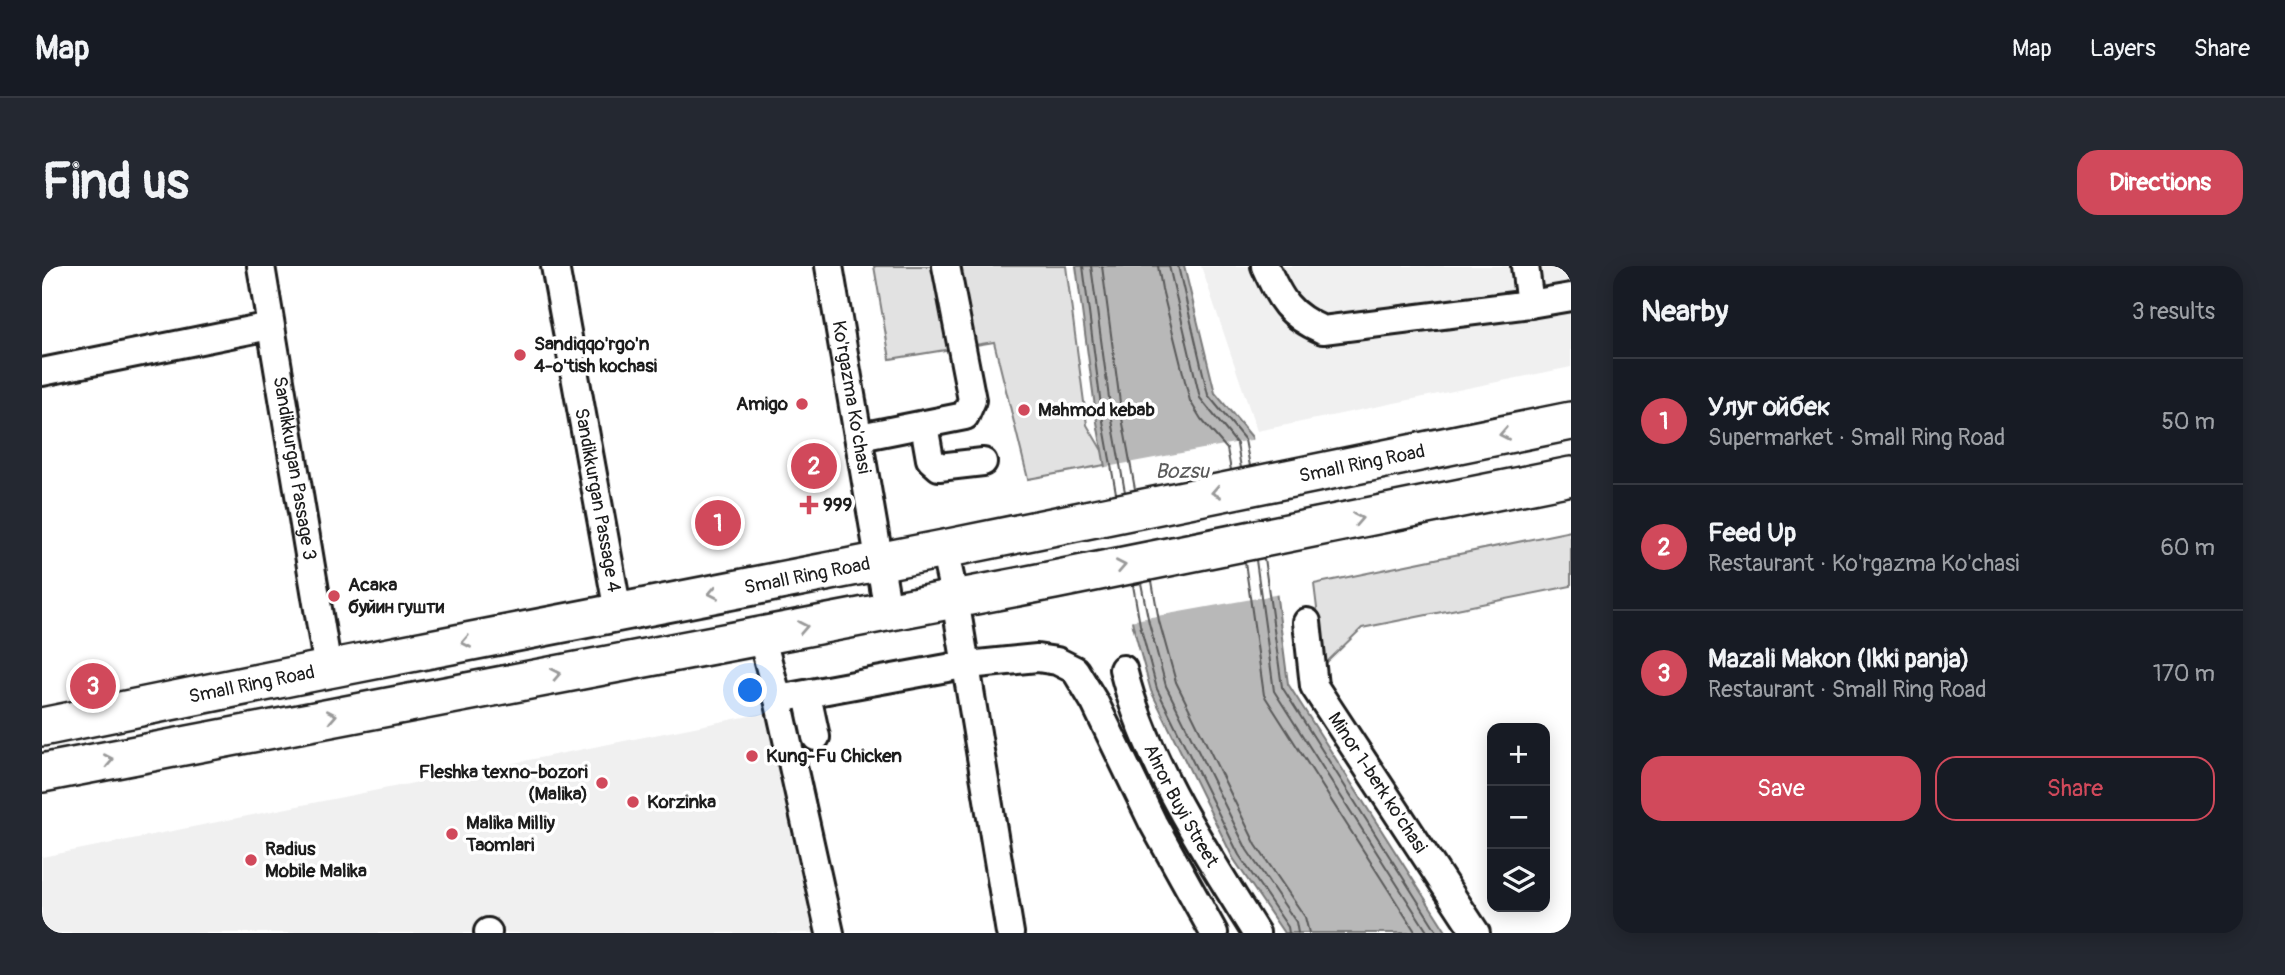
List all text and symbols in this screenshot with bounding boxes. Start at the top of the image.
text: Map [35,28,90,69]
text: Map [2012,34,2052,63]
text: Layers [2090,34,2156,63]
text: Share [2194,34,2250,63]
button: Directions [2077,150,2243,215]
text: Find us [42,152,189,213]
text: Nearby [1641,293,1728,330]
text: 3 results [2132,297,2215,326]
street label: Ko'rgazma Ko'chasi [827,319,876,476]
place label: Sandiqqo'rgo'n 4-o'tish kochasi [534,332,658,378]
marker: Sandiqqo'rgo'n 4-o'tish kochasi [512,347,528,363]
street label: Sandikkurgan Passage 3 [268,375,322,562]
text: Улуг ойбек [1708,391,1831,423]
place label: Amigo [736,392,789,416]
marker: Amigo [794,396,810,412]
place label: Mahmod kebab [1038,398,1155,422]
marker: Mahmod kebab [1016,402,1032,418]
street label: Sandikkurgаn Passage 4 [569,406,626,594]
text: 1 [1660,407,1669,436]
text: 50 m [2161,407,2215,436]
text: Supermarket · Small Ring Road [1708,423,2005,452]
one-way arrow [1498,426,1510,441]
street label: Small Ring Road [1297,439,1427,488]
pin: 2 [791,440,837,492]
water label: Bozsu [1155,458,1210,485]
one-way arrow [1210,483,1222,498]
place label: 999 [823,493,853,517]
pin: 1 [695,497,741,549]
marker: 999 [801,497,817,513]
one-way arrow [1352,513,1364,528]
text: Feed Up [1708,517,1796,549]
text: 2 [1658,533,1670,562]
text: 60 m [2160,533,2215,562]
text: Restaurant · Ko'rgazma Ko'chasi [1708,549,2019,578]
street label: Small Ring Road [742,552,872,600]
one-way arrow [1115,560,1127,575]
place label: Асака буйин гушти [348,573,445,619]
one-way arrow [707,585,719,600]
marker: Асака буйин гушти [326,588,342,604]
one-way arrow [798,620,809,635]
one-way arrow [460,634,472,649]
text: Mazali Makon (Ikki panja) [1708,643,1970,675]
text: 3 [1658,659,1670,688]
text: 170 m [2153,659,2215,688]
pin: 3 [70,660,116,712]
street label: Small Ring Road [187,660,317,709]
one-way arrow [550,667,562,682]
your location [733,673,767,707]
text: Restaurant · Small Ring Road [1708,675,1987,704]
street label: Minor 1-berk ko'chasi [1323,708,1432,858]
one-way arrow [326,710,338,725]
map controls [1487,723,1550,912]
button: + [1487,723,1550,786]
street label: Ahror Buyi Street [1138,740,1224,872]
place label: Kung-Fu Chicken [766,744,902,768]
marker: Kung-Fu Chicken [744,748,760,764]
one-way arrow [103,753,115,768]
button: Save [1641,756,1921,821]
button: Share [1935,756,2215,821]
place label: Fleshka texno-bozori (Malika) [419,760,589,806]
marker: Fleshka texno-bozori (Malika) [594,775,610,791]
button: − [1487,786,1550,849]
place label: Korzinka [647,790,716,814]
marker: Korzinka [625,794,641,810]
place label: Malika Milliy Taomlari [465,811,556,857]
marker: Malika Milliy Taomlari [444,826,460,842]
place label: Radius Mobile Malika [265,837,367,883]
button: layers [1487,849,1550,912]
marker: Radius Mobile Malika [243,852,259,868]

